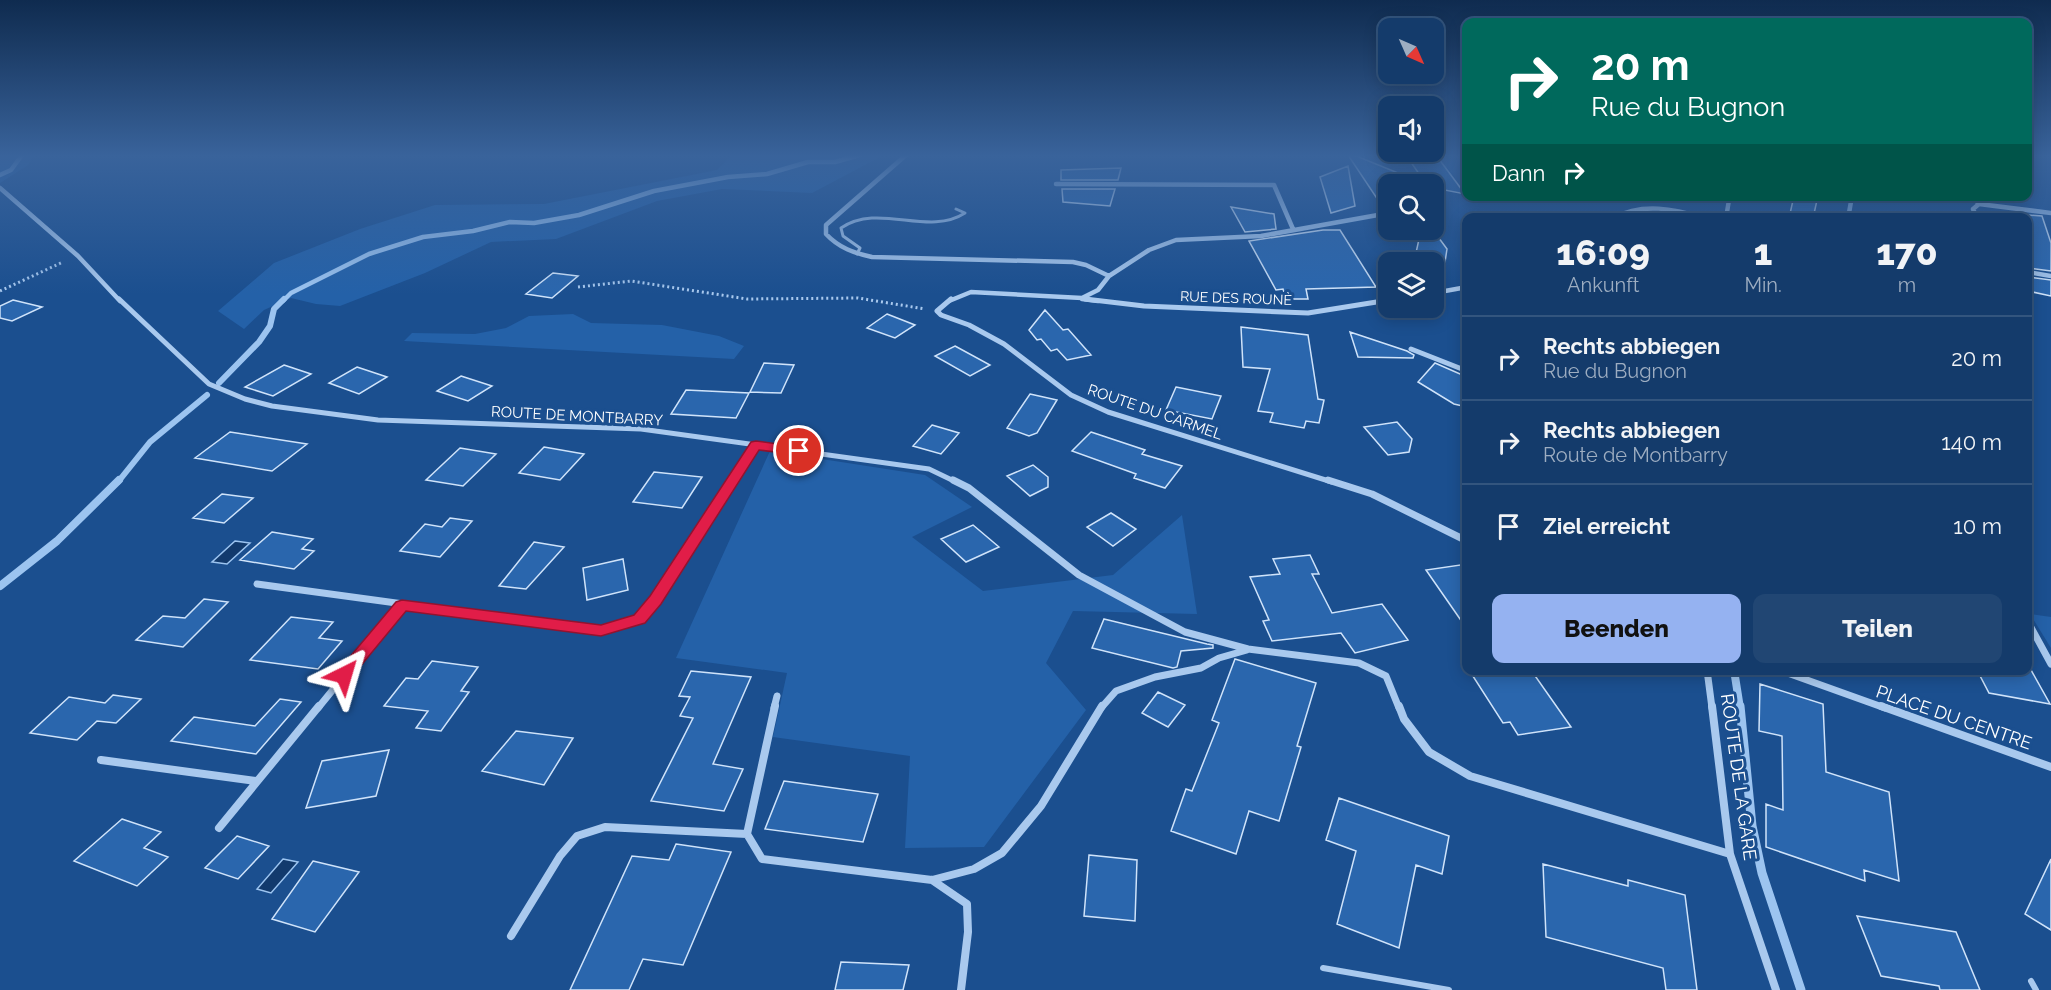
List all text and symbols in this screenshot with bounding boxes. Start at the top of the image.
north arrow [1378,18,1444,84]
map controls [1378,18,1444,318]
text: 20 m [1591,41,1690,90]
icon: right [1492,42,1570,120]
text: Rue du Bugnon [1591,91,1785,122]
button: sound [1378,96,1444,162]
icon: right [1557,156,1590,189]
text: Dann [1492,160,1545,186]
button: search [1378,174,1444,240]
text: 16:09 [1556,231,1650,273]
text: 1 [1754,231,1772,273]
text: 170 [1876,231,1938,273]
button: layers [1378,252,1444,318]
text: Ankunft [1567,273,1639,297]
text: Min. [1744,273,1782,297]
text: m [1898,273,1916,297]
street label: RUE DES ROUNÈ [1180,287,1292,308]
text: Rechts abbiegen [1543,333,1720,359]
icon: right [1492,342,1525,375]
text: 20 m [1951,345,2002,371]
text: Rue du Bugnon [1543,359,1687,383]
street label: ROUTE DU CARMEL [1085,380,1225,444]
street label: ROUTE DE MONTBARRY [491,403,664,430]
text: Rechts abbiegen [1543,417,1720,443]
pin [773,425,824,476]
icon: right [1492,426,1525,459]
text: 140 m [1941,429,2002,455]
icon: arrive [782,434,815,467]
text: Route de Montbarry [1543,443,1728,467]
icon: arrive [1492,510,1525,543]
text: Ziel erreicht [1543,513,1670,539]
text: 10 m [1953,513,2002,539]
button: Beenden [1492,594,1741,663]
button: Teilen [1753,594,2002,663]
position arrow [312,643,376,707]
street label: PLACE DU CENTRE [1873,680,2035,754]
street label: ROUTE DE LA GARE [1717,692,1761,862]

